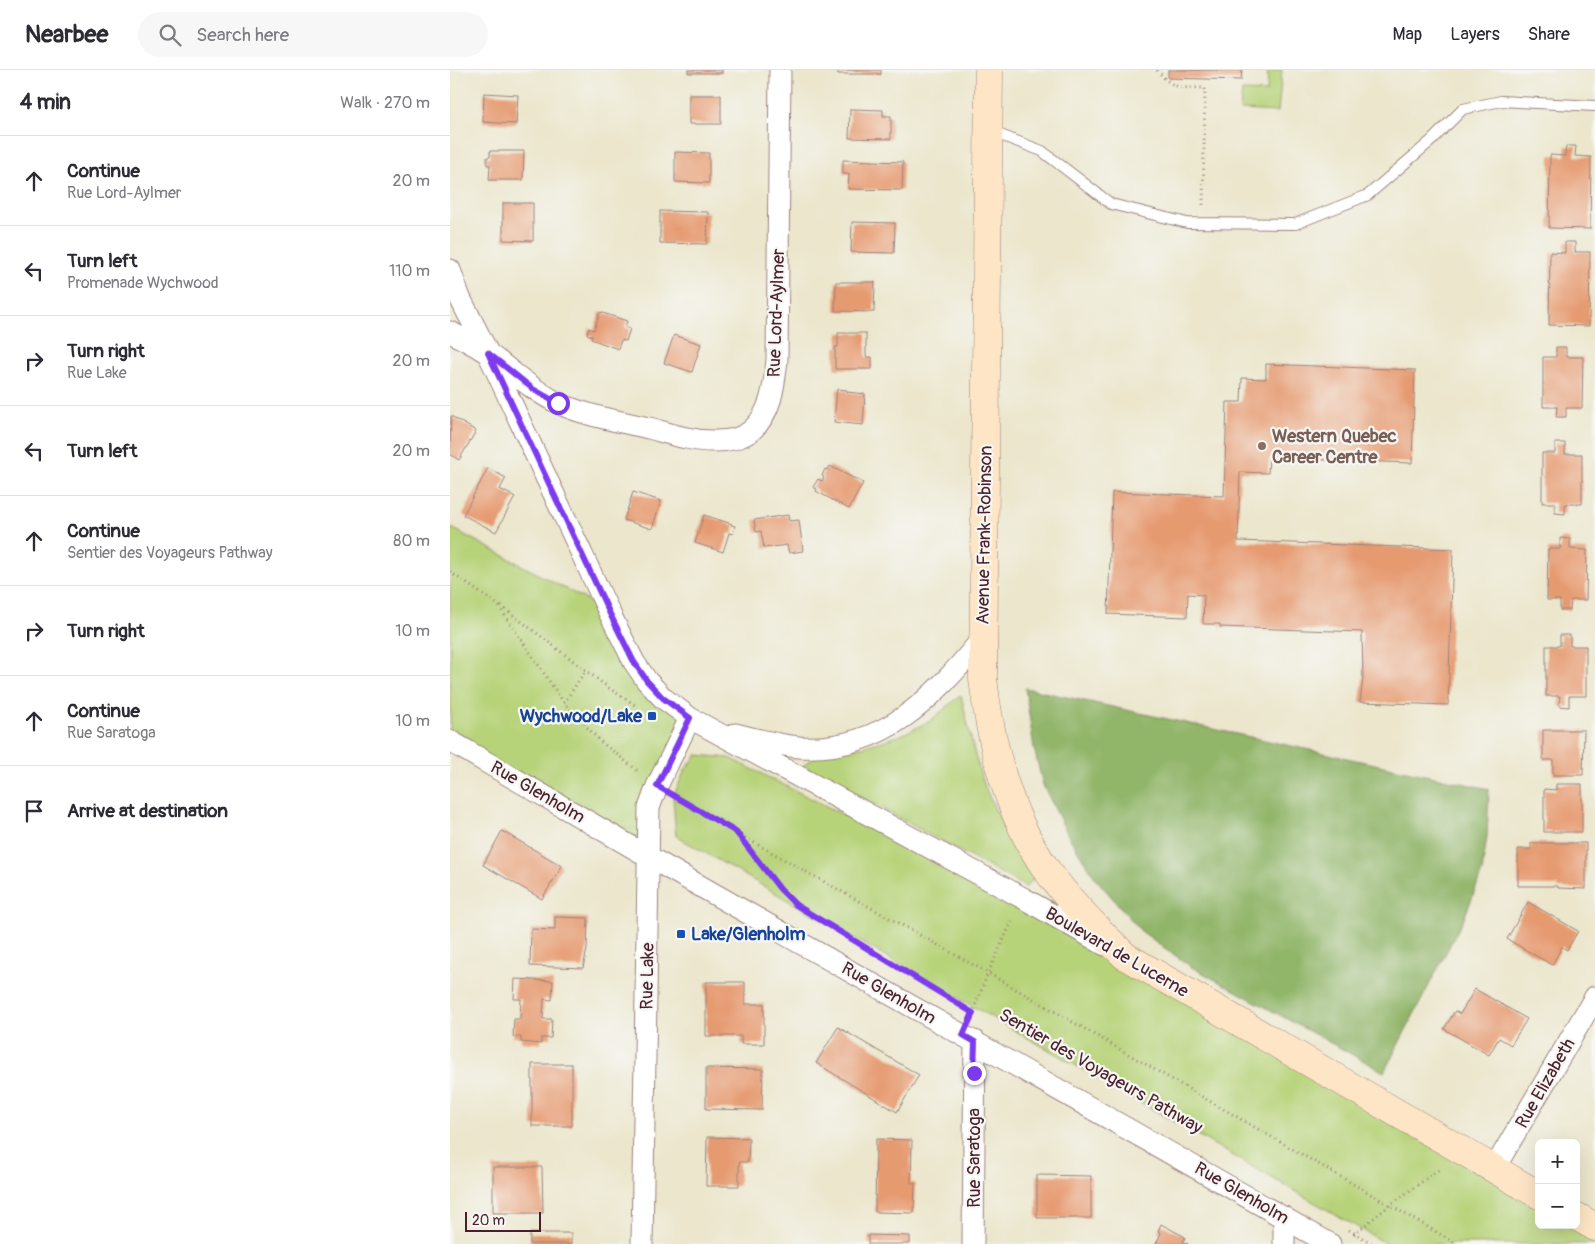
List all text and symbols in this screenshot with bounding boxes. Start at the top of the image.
search box [138,12,488,57]
text: Nearbee [25,20,108,49]
icon: search [156,21,184,49]
text: Search here [196,23,289,47]
text: Map [1393,23,1422,46]
text: Layers [1450,23,1500,46]
text: Share [1528,23,1570,46]
text: 4 min [20,89,71,116]
text: Walk · 270 m [340,93,430,113]
text: Continue [67,159,140,183]
icon: ahead [20,167,48,195]
text: 20 m [392,171,430,191]
text: Rue Lord-Aylmer [67,183,182,203]
street label: Rue Lord-Aylmer [763,248,790,378]
text: Turn left [67,249,137,273]
icon: left [20,257,48,285]
text: 110 m [389,261,430,281]
text: Promenade Wychwood [67,273,219,293]
text: Turn right [67,339,145,363]
icon: right [20,347,48,375]
text: 20 m [392,351,430,371]
text: Rue Lake [67,363,127,383]
route start [547,392,570,415]
place label: Western Quebec Career Centre [1272,425,1397,469]
icon: left [20,437,48,465]
text: Turn left [67,439,137,463]
marker: Western Quebec Career Centre [1256,440,1268,452]
text: 20 m [392,441,430,461]
street label: Avenue Frank-Robinson [971,445,998,625]
text: Continue [67,519,140,543]
icon: ahead [20,527,48,555]
text: 80 m [393,531,430,551]
text: Sentier des Voyageurs Pathway [67,543,273,563]
icon: right [20,617,48,645]
text: Turn right [67,619,145,643]
text: 10 m [395,621,430,641]
text: Continue [67,699,140,723]
place label: Wychwood/Lake [520,705,643,728]
icon: ahead [20,707,48,735]
marker: Wychwood/Lake [646,710,658,722]
text: 10 m [395,711,430,731]
text: Rue Saratoga [67,723,156,743]
street label: Rue Glenholm [486,756,589,829]
icon: arrive [20,797,48,825]
text: Arrive at destination [67,799,228,823]
street label: Boulevard de Lucerne [1041,902,1193,1003]
place label: Lake/Glenholm [691,923,805,946]
marker: Lake/Glenholm [675,928,687,940]
street label: Rue Lake [635,942,660,1010]
street label: Rue Glenholm [837,957,940,1030]
street label: Sentier des Voyageurs Pathway [995,1004,1207,1139]
street label: Rue Elizabeth [1510,1034,1580,1132]
route end [963,1062,986,1085]
street label: Rue Saratoga [963,1108,986,1208]
map controls [1535,1139,1580,1229]
button: + [1535,1139,1580,1184]
street label: Rue Glenholm [1190,1157,1293,1230]
button: − [1535,1184,1580,1229]
scale bar [465,1209,541,1232]
text: 20 m [472,1212,505,1229]

